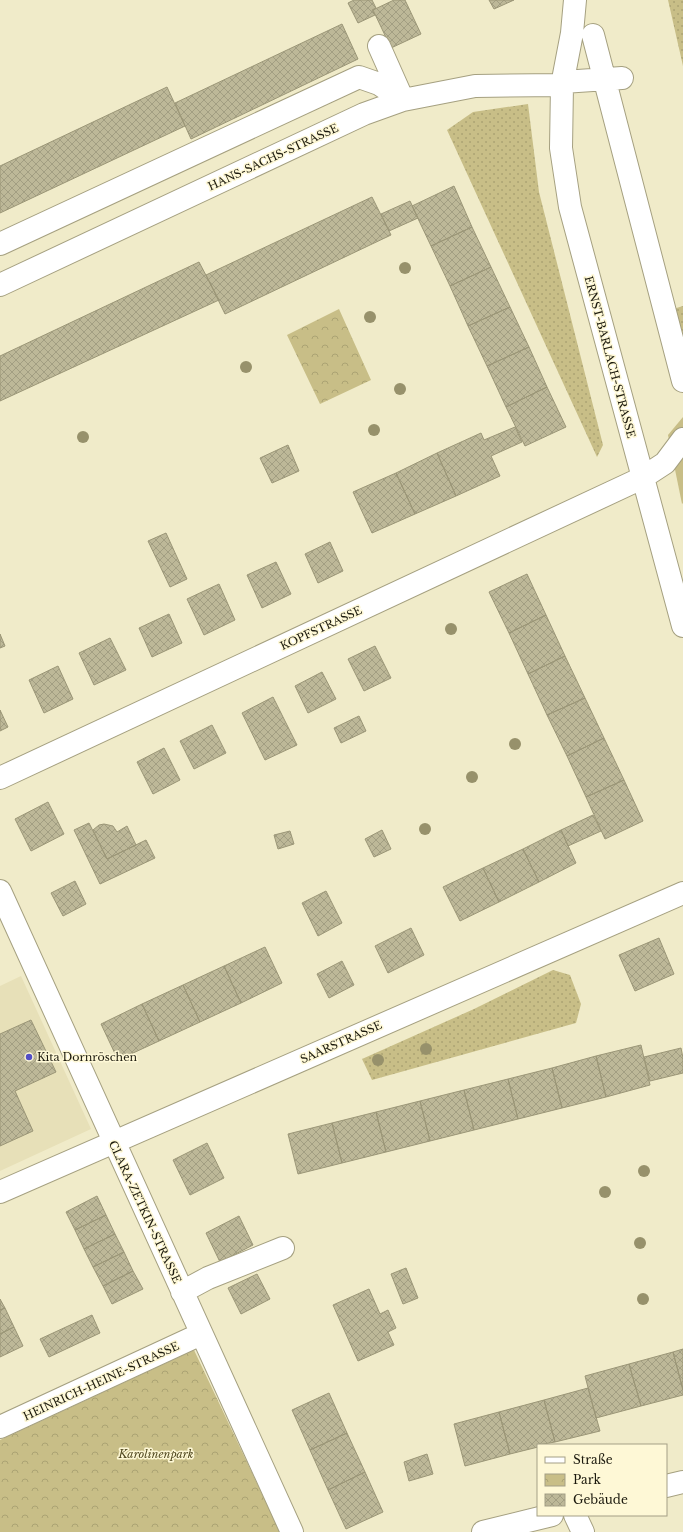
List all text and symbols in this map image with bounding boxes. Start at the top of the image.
street label: HANS-SACHS-STRASSE [206,121,340,193]
street label: ERNST-BARLACH-STRASSE [582,274,638,440]
street label: KOPFSTRASSE [278,603,364,653]
street label: SAARSTRASSE [298,1018,384,1066]
place label: Kita Dornröschen [37,1050,137,1064]
marker: Kita Dornröschen [24,1052,34,1062]
street label: CLARA-ZETKIN-STRASSE [106,1138,184,1286]
street label: HEINRICH-HEINE-STRASSE [21,1339,181,1423]
legend [537,1444,667,1516]
park label: Karolinenpark [117,1447,194,1461]
text: Straße [573,1452,613,1467]
text: Park [573,1472,601,1487]
text: Gebäude [573,1492,628,1507]

